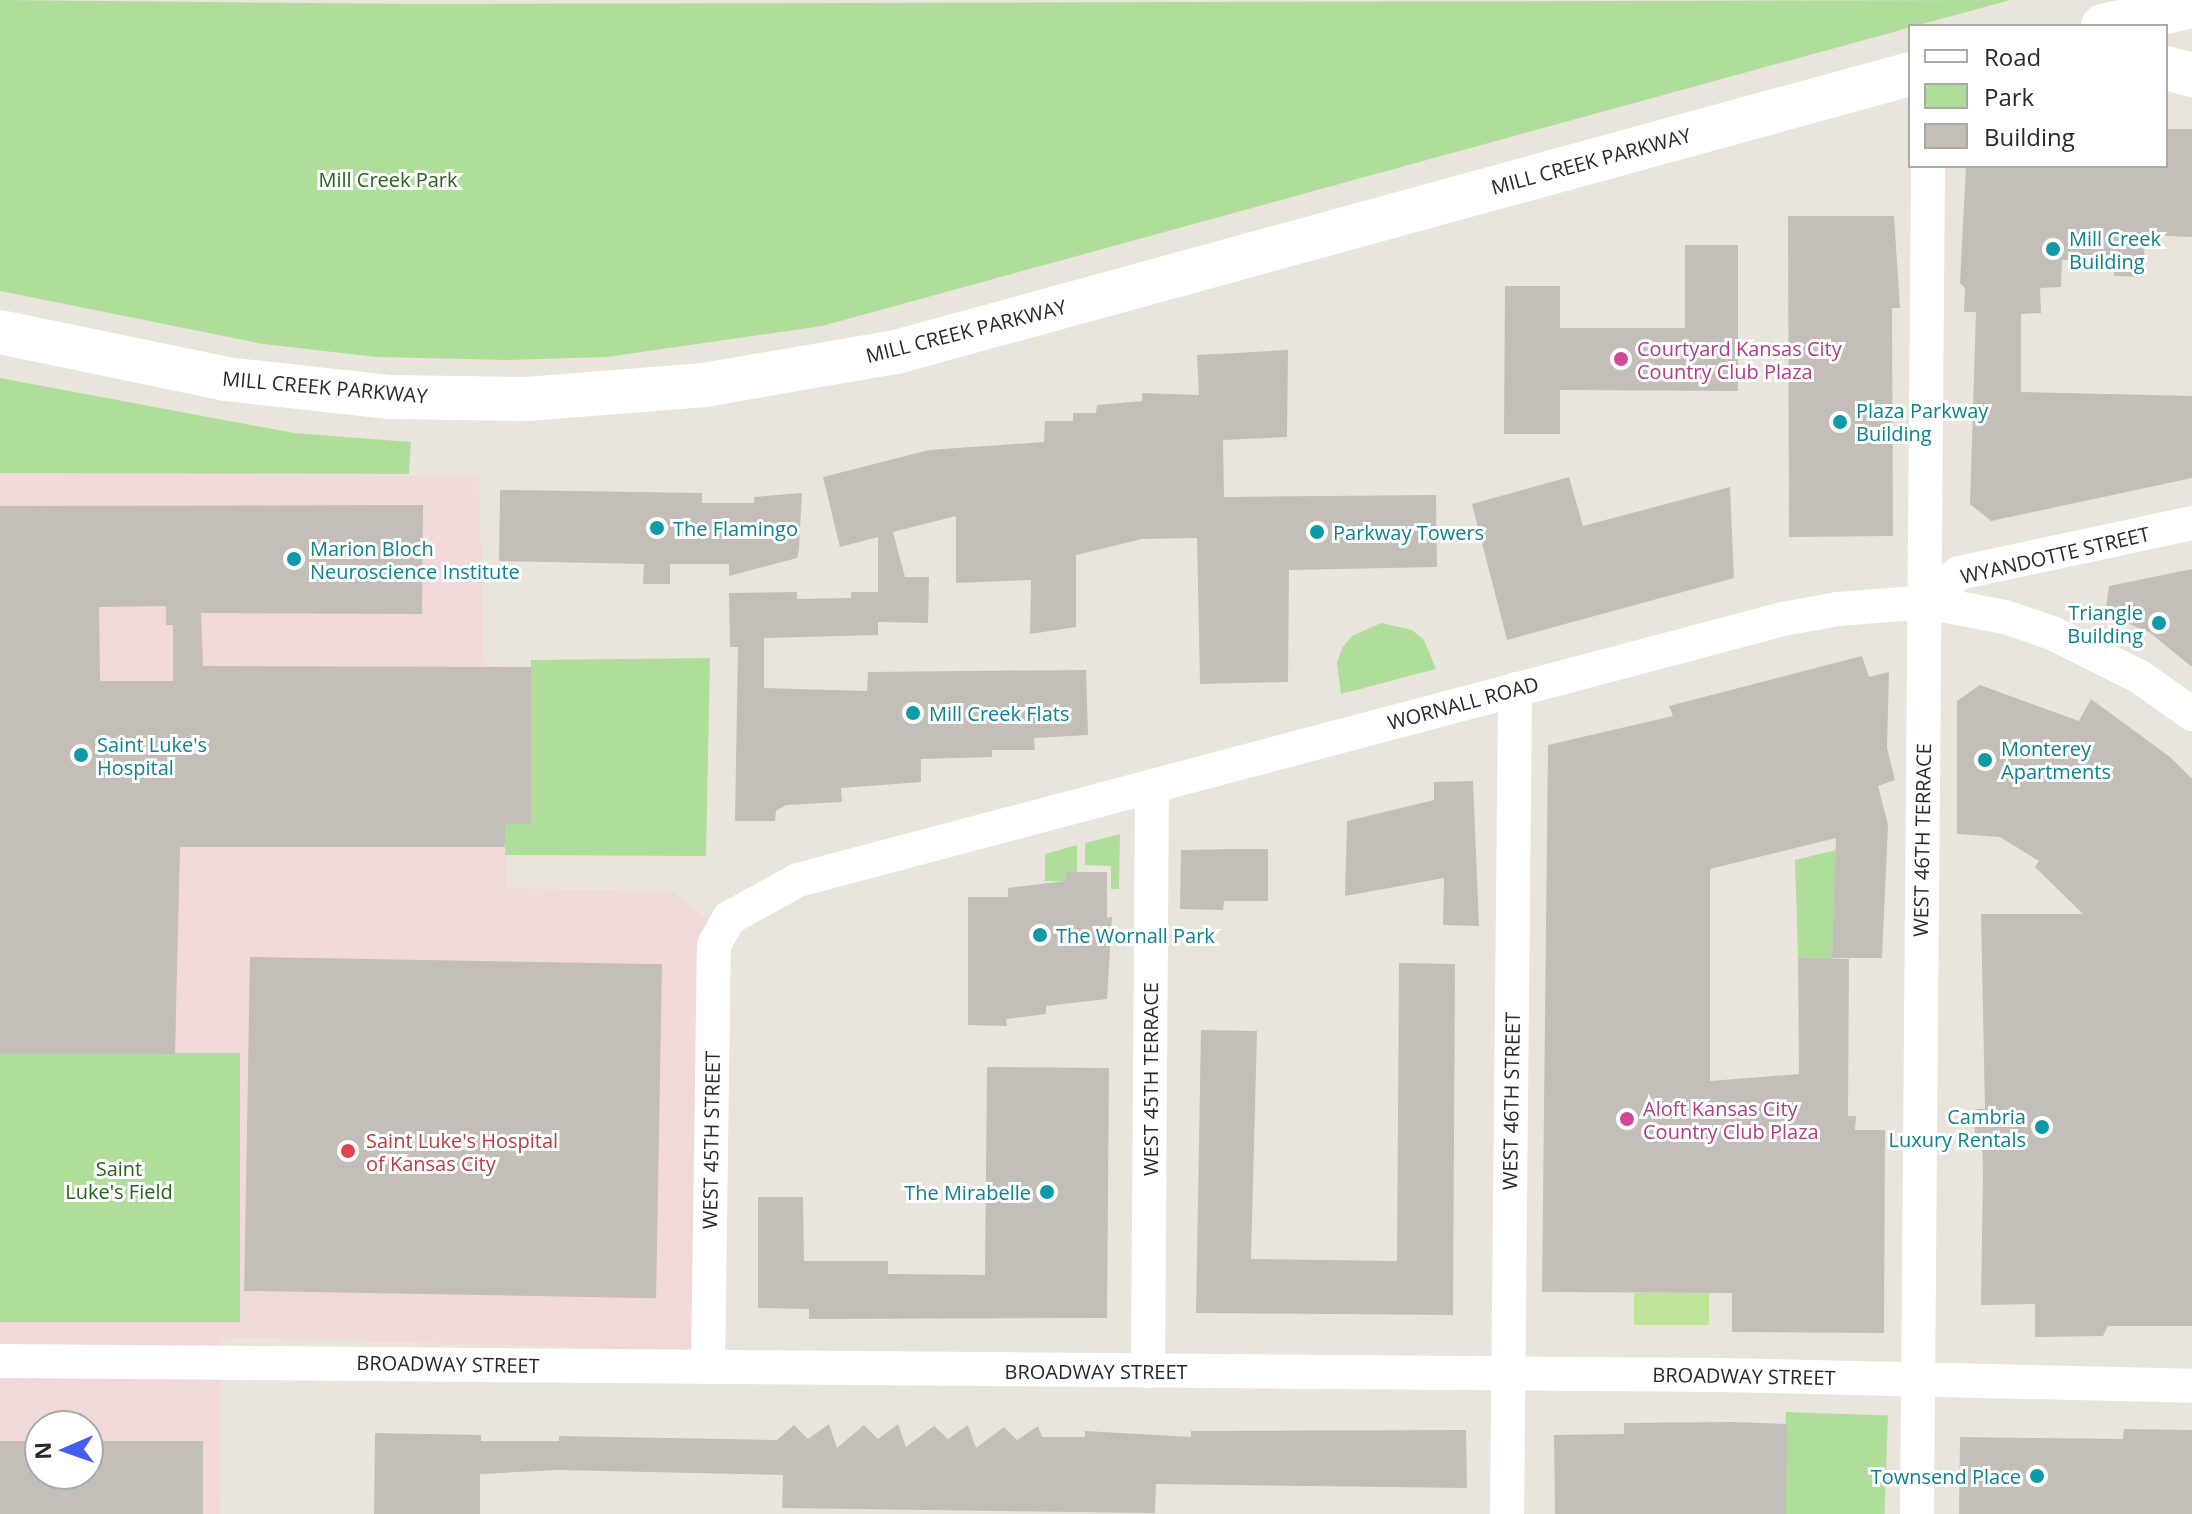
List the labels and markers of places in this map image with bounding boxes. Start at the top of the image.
place label: Mill Creek Building [2069,226,2161,273]
marker: Mill Creek Building [2044,240,2062,258]
place label: Courtyard Kansas City Country Club Plaza [1637,336,1842,383]
marker: Courtyard Kansas City Country Club Plaza [1612,350,1630,368]
place label: Plaza Parkway Building [1856,398,1988,445]
marker: Plaza Parkway Building [1831,413,1849,431]
place label: The Flamingo [673,516,798,540]
marker: The Flamingo [648,519,666,537]
place label: Parkway Towers [1333,520,1484,544]
marker: Parkway Towers [1308,523,1326,541]
place label: Marion Bloch Neuroscience Institute [310,536,520,583]
marker: Marion Bloch Neuroscience Institute [285,550,303,568]
place label: Triangle Building [2067,600,2143,647]
marker: Triangle Building [2150,614,2168,632]
place label: Mill Creek Flats [929,701,1069,725]
marker: Mill Creek Flats [904,704,922,722]
place label: Saint Luke's Hospital [97,732,207,779]
place label: Monterey Apartments [2001,736,2111,783]
marker: Saint Luke's Hospital [72,746,90,764]
marker: Monterey Apartments [1976,751,1994,769]
place label: The Wornall Park [1056,923,1215,947]
marker: The Wornall Park [1031,926,1049,944]
place label: Aloft Kansas City Country Club Plaza [1643,1096,1819,1143]
place label: Cambria Luxury Rentals [1889,1104,2026,1151]
marker: Aloft Kansas City Country Club Plaza [1618,1110,1636,1128]
marker: Cambria Luxury Rentals [2033,1118,2051,1136]
place label: Saint Luke's Hospital of Kansas City [366,1128,558,1175]
marker: Saint Luke's Hospital of Kansas City [337,1140,359,1162]
place label: The Mirabelle [904,1180,1031,1204]
marker: The Mirabelle [1038,1183,1056,1201]
place label: Townsend Place [1871,1464,2021,1488]
marker: Townsend Place [2028,1467,2046,1485]

